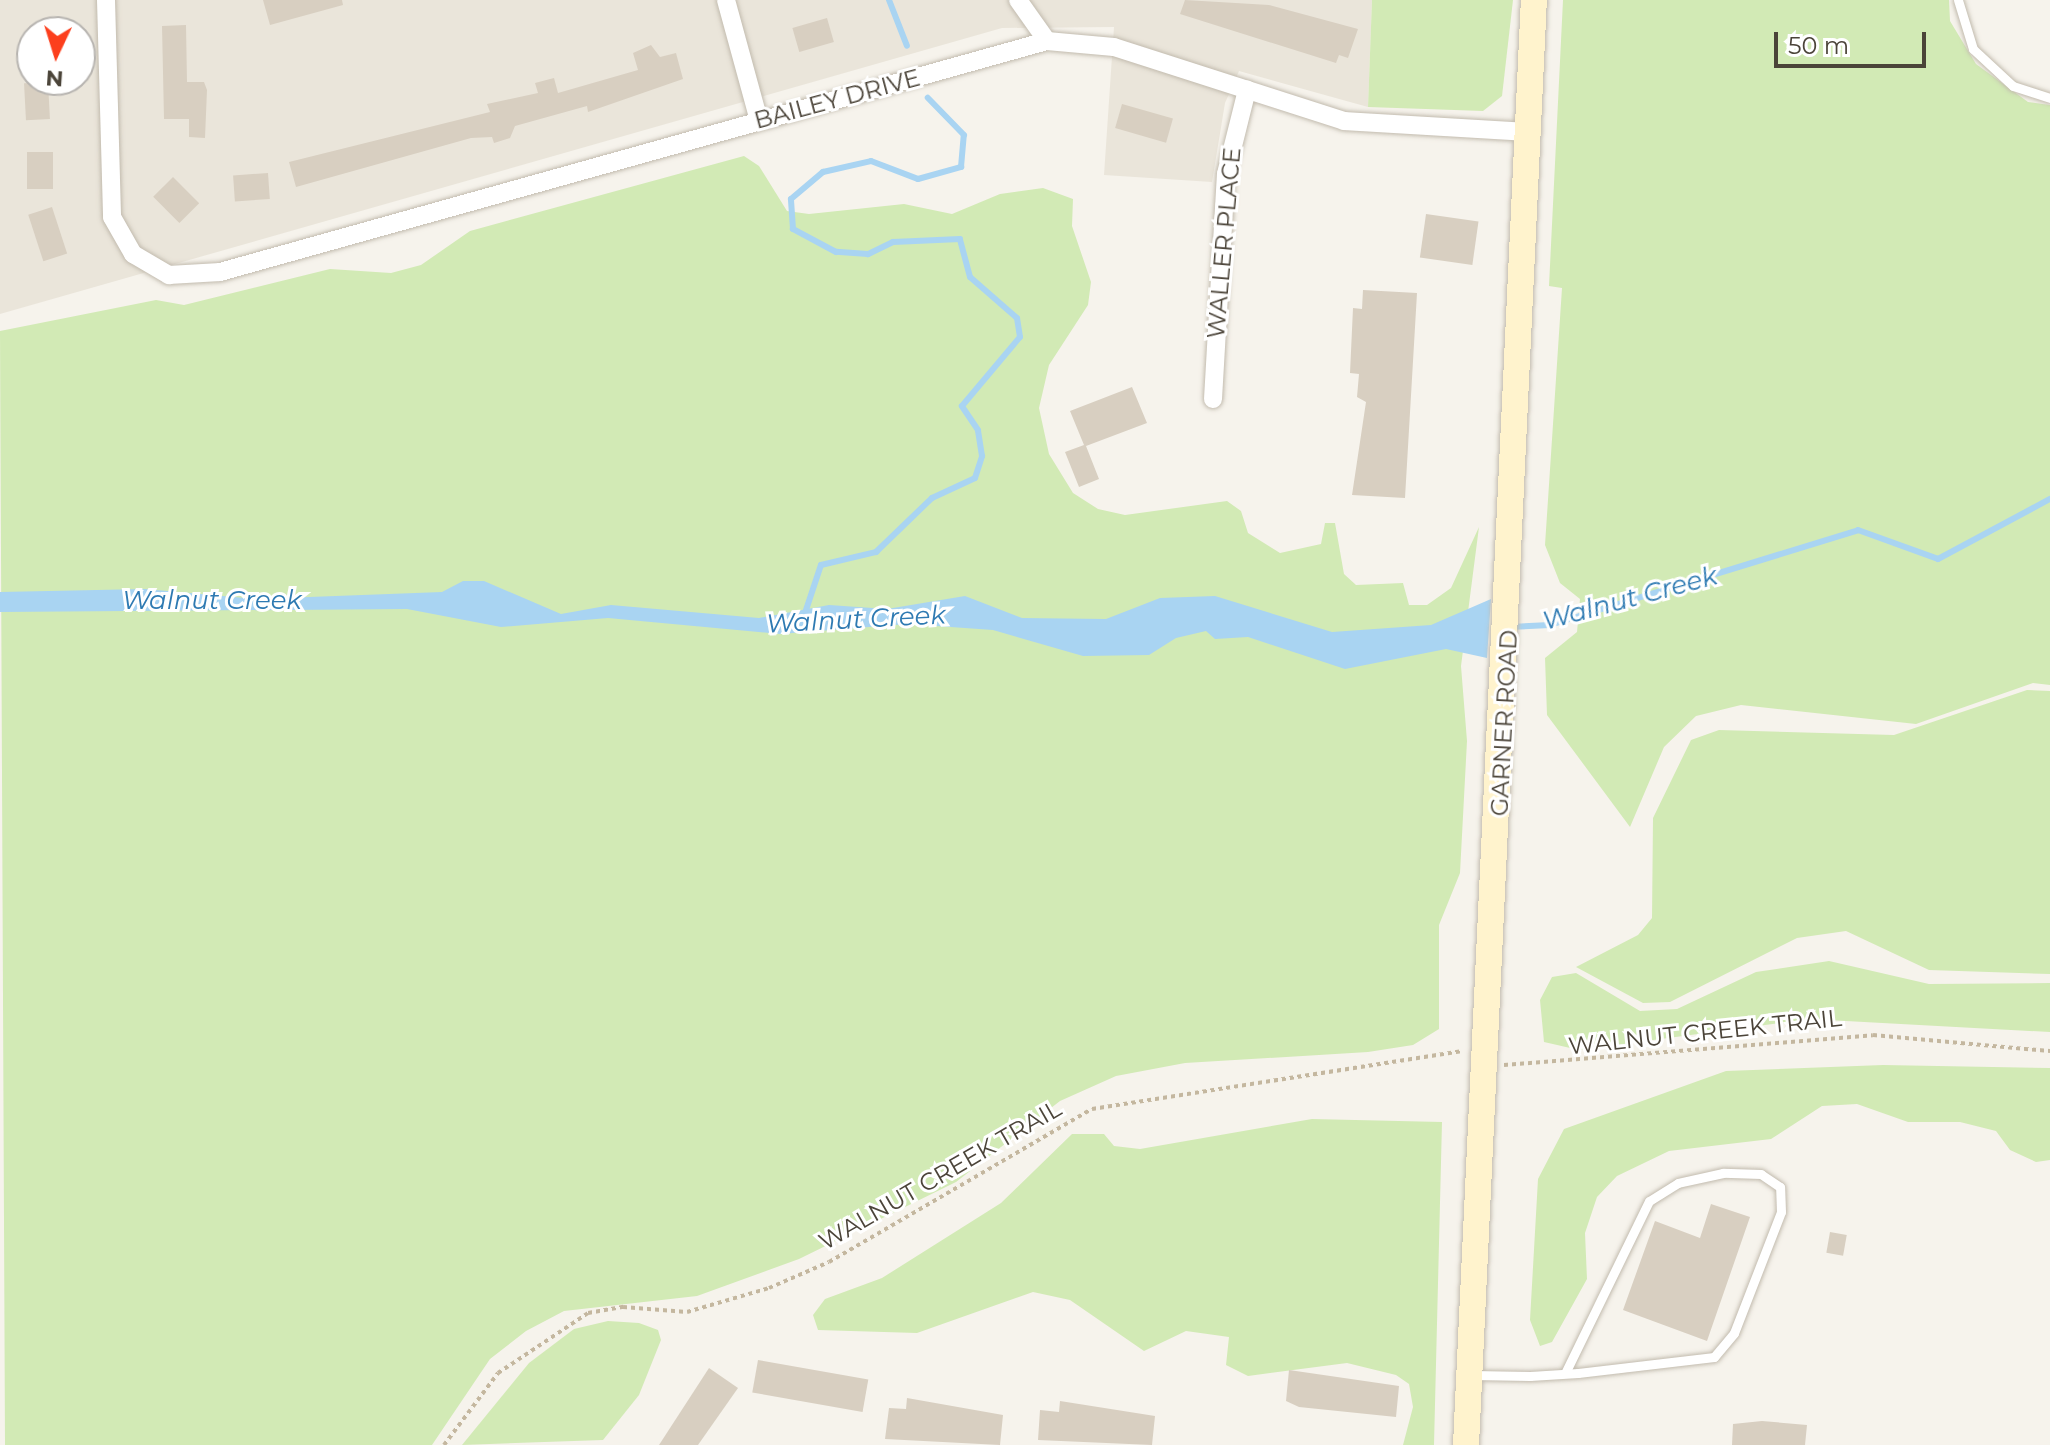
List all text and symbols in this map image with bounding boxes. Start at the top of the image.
north arrow [16,16,96,96]
scale bar [1778,16,1930,66]
text: 50 m [1788,31,1849,60]
street label: BAILEY DRIVE [751,63,923,135]
text: N [45,64,64,93]
street label: WALLER PLACE [1201,146,1247,340]
water label: Walnut Creek [1539,561,1721,637]
water label: Walnut Creek [122,585,302,617]
water label: Walnut Creek [765,600,947,640]
street label: GARNER ROAD [1485,629,1523,817]
street label: WALNUT CREEK TRAIL [1567,1003,1843,1061]
street label: WALNUT CREEK TRAIL [814,1094,1066,1256]

